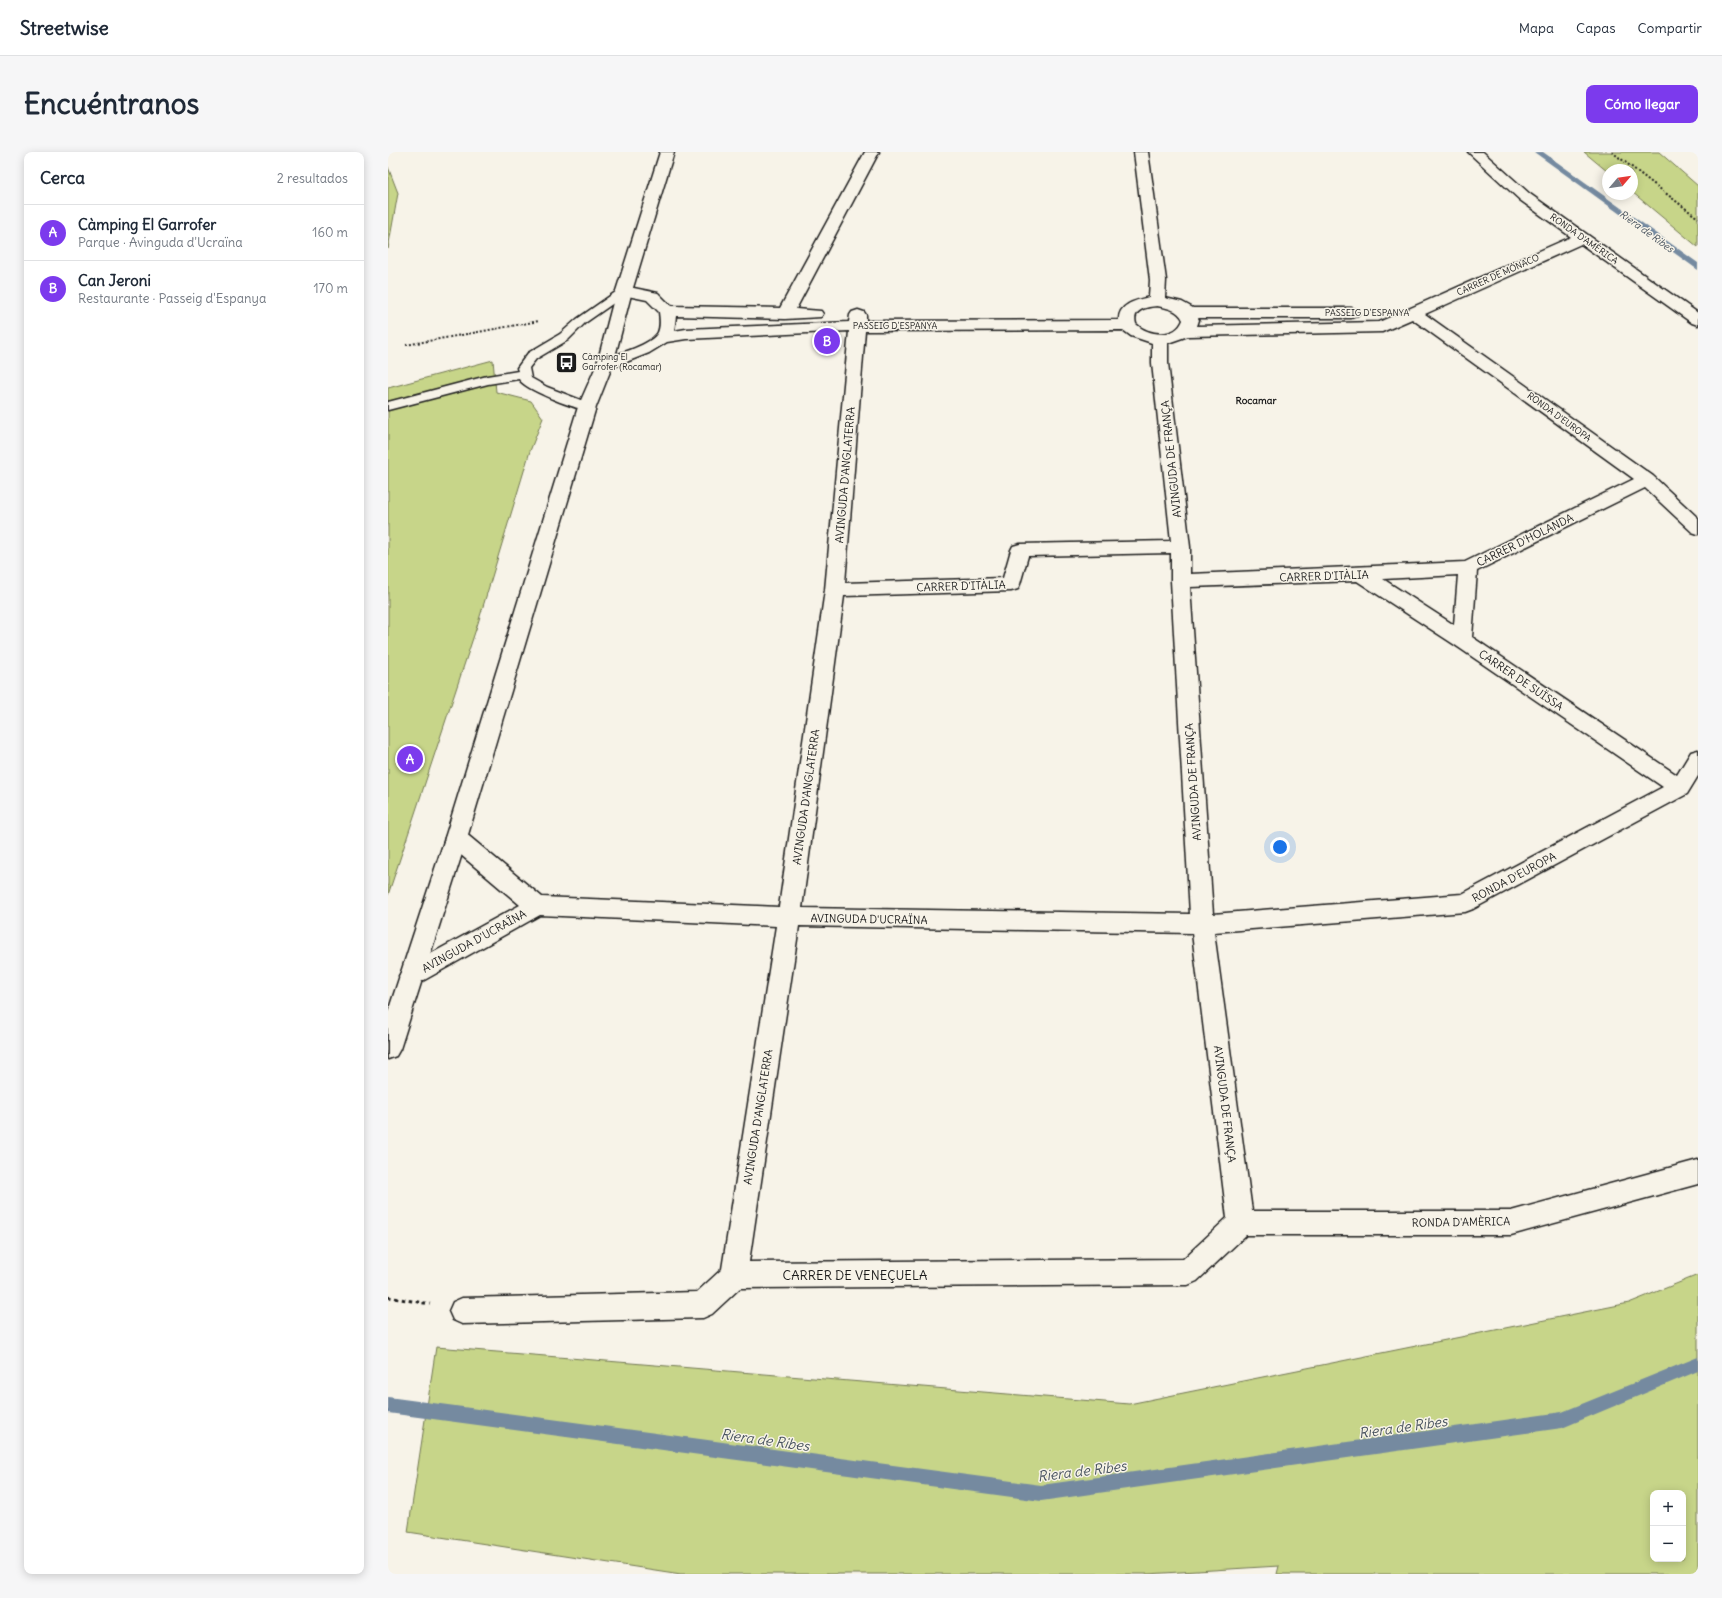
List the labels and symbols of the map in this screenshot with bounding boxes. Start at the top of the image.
north arrow [1602,164,1638,200]
water label: Riera de Ribes [1617,207,1677,256]
street label: RONDA D'AMÈRICA [1548,210,1621,266]
street label: CARRER DE MÓNACO [1454,250,1541,298]
street label: PASSEIG D'ESPANYA [1325,307,1409,318]
street label: PASSEIG D'ESPANYA [853,320,937,331]
pin: B [814,326,840,356]
bus stop icon: Càmping El Garrofer (Rocamar) [553,349,579,375]
place label: Càmping El Garrofer (Rocamar) [582,351,662,372]
street label: RONDA D'EUROPA [1525,390,1594,444]
district label: Rocamar [1235,394,1278,407]
street label: AVINGUDA DE FRANÇA [1158,400,1184,518]
street label: AVINGUDA D'ANGLATERRA [832,406,858,544]
street label: CARRER D'HOLANDA [1474,510,1576,570]
street label: CARRER D'ITÀLIA [1279,566,1369,585]
street label: CARRER D'ITÀLIA [916,576,1006,595]
street label: CARRER DE SUÏSSA [1476,646,1567,713]
street label: AVINGUDA DE FRANÇA [1182,723,1204,841]
street label: AVINGUDA D'ANGLATERRA [790,728,822,866]
pin: A [397,744,423,774]
your location [1270,837,1290,857]
street label: RONDA D'EUROPA [1470,849,1558,905]
street label: AVINGUDA D'UCRAÏNA [419,906,529,976]
street label: AVINGUDA D'UCRAÏNA [810,910,928,927]
street label: AVINGUDA DE FRANÇA [1211,1045,1239,1163]
street label: AVINGUDA D'ANGLATERRA [740,1048,776,1186]
street label: RONDA D'AMÈRICA [1412,1213,1510,1230]
street label: CARRER DE VENEÇUELA [783,1267,927,1284]
water label: Riera de Ribes [1358,1412,1450,1442]
water label: Riera de Ribes [720,1425,812,1455]
water label: Riera de Ribes [1037,1456,1129,1485]

